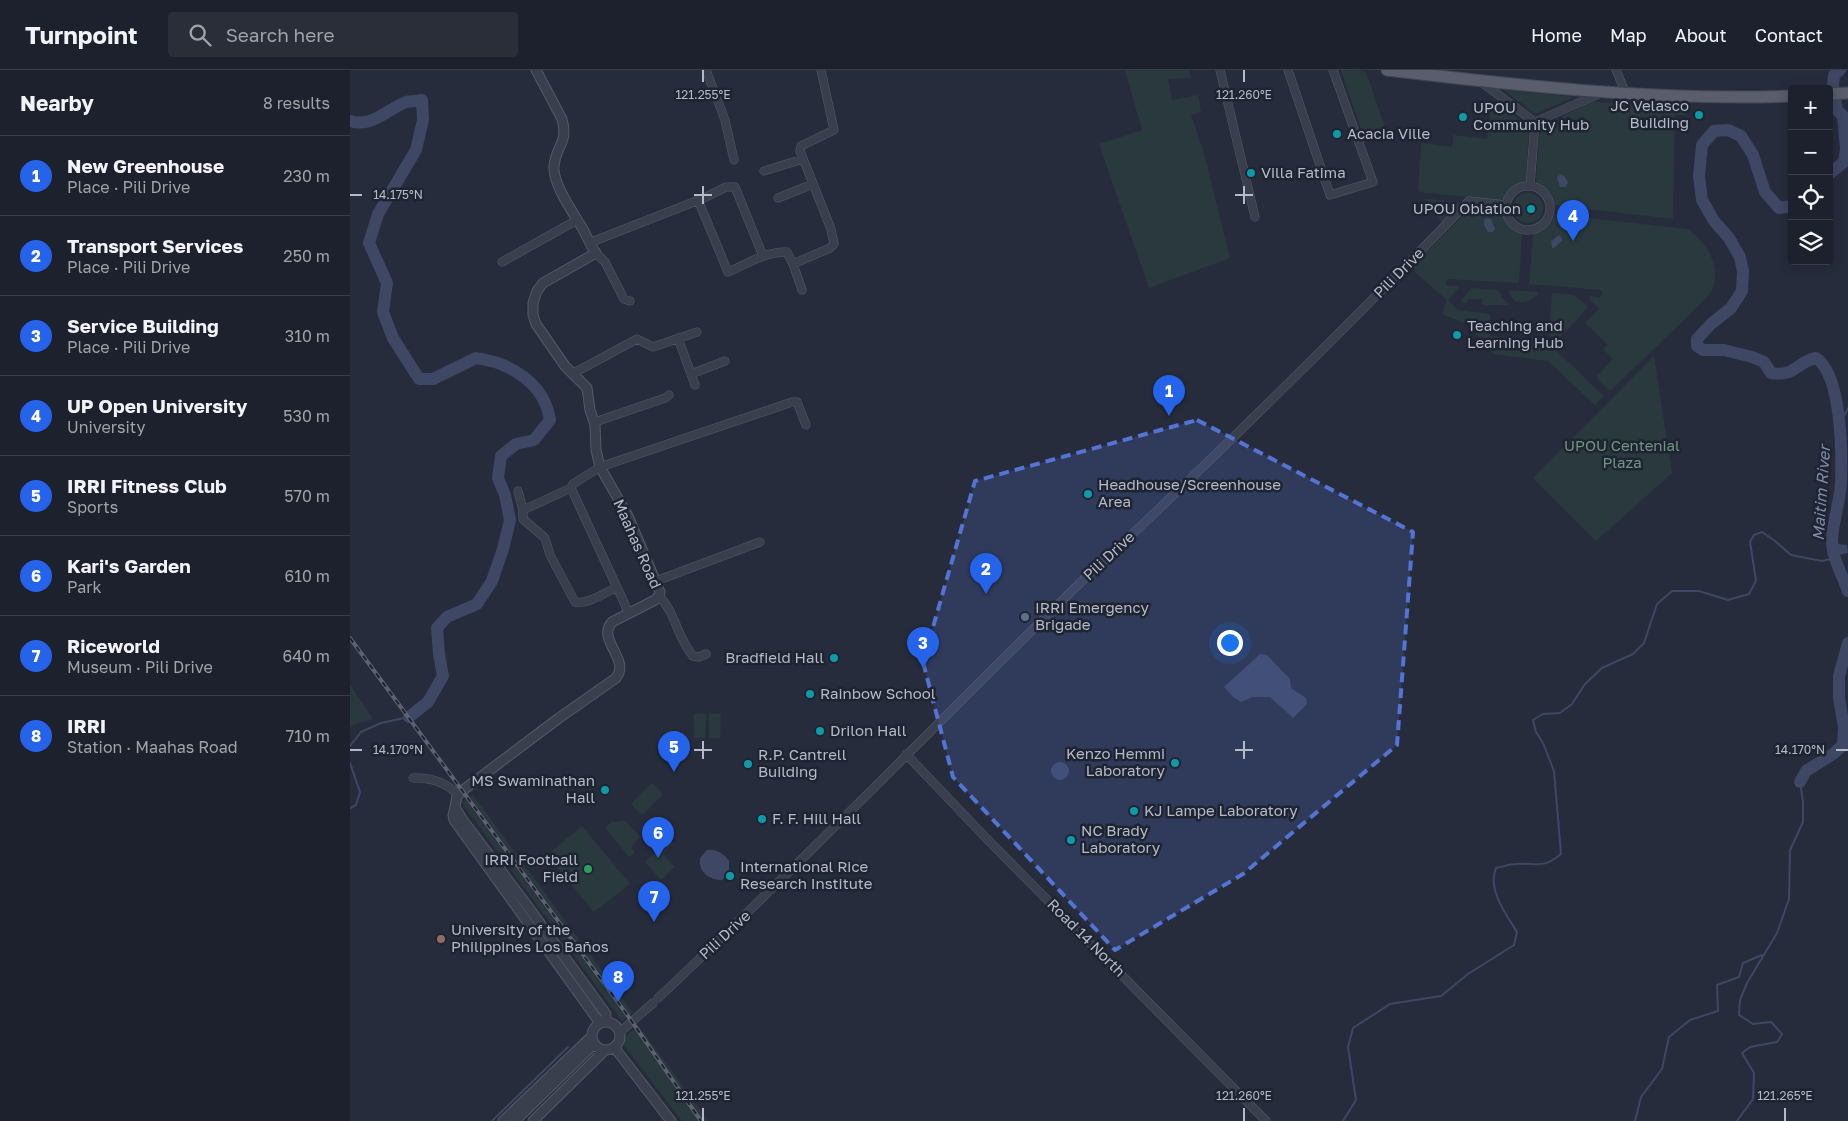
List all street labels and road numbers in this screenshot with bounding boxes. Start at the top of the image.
street label: Pili Drive [1369,243,1427,301]
street label: Maahas Road [610,496,666,591]
street label: Pili Drive [1079,527,1138,584]
street label: Road 14 North [1044,895,1129,980]
street label: Pili Drive [695,906,754,963]

